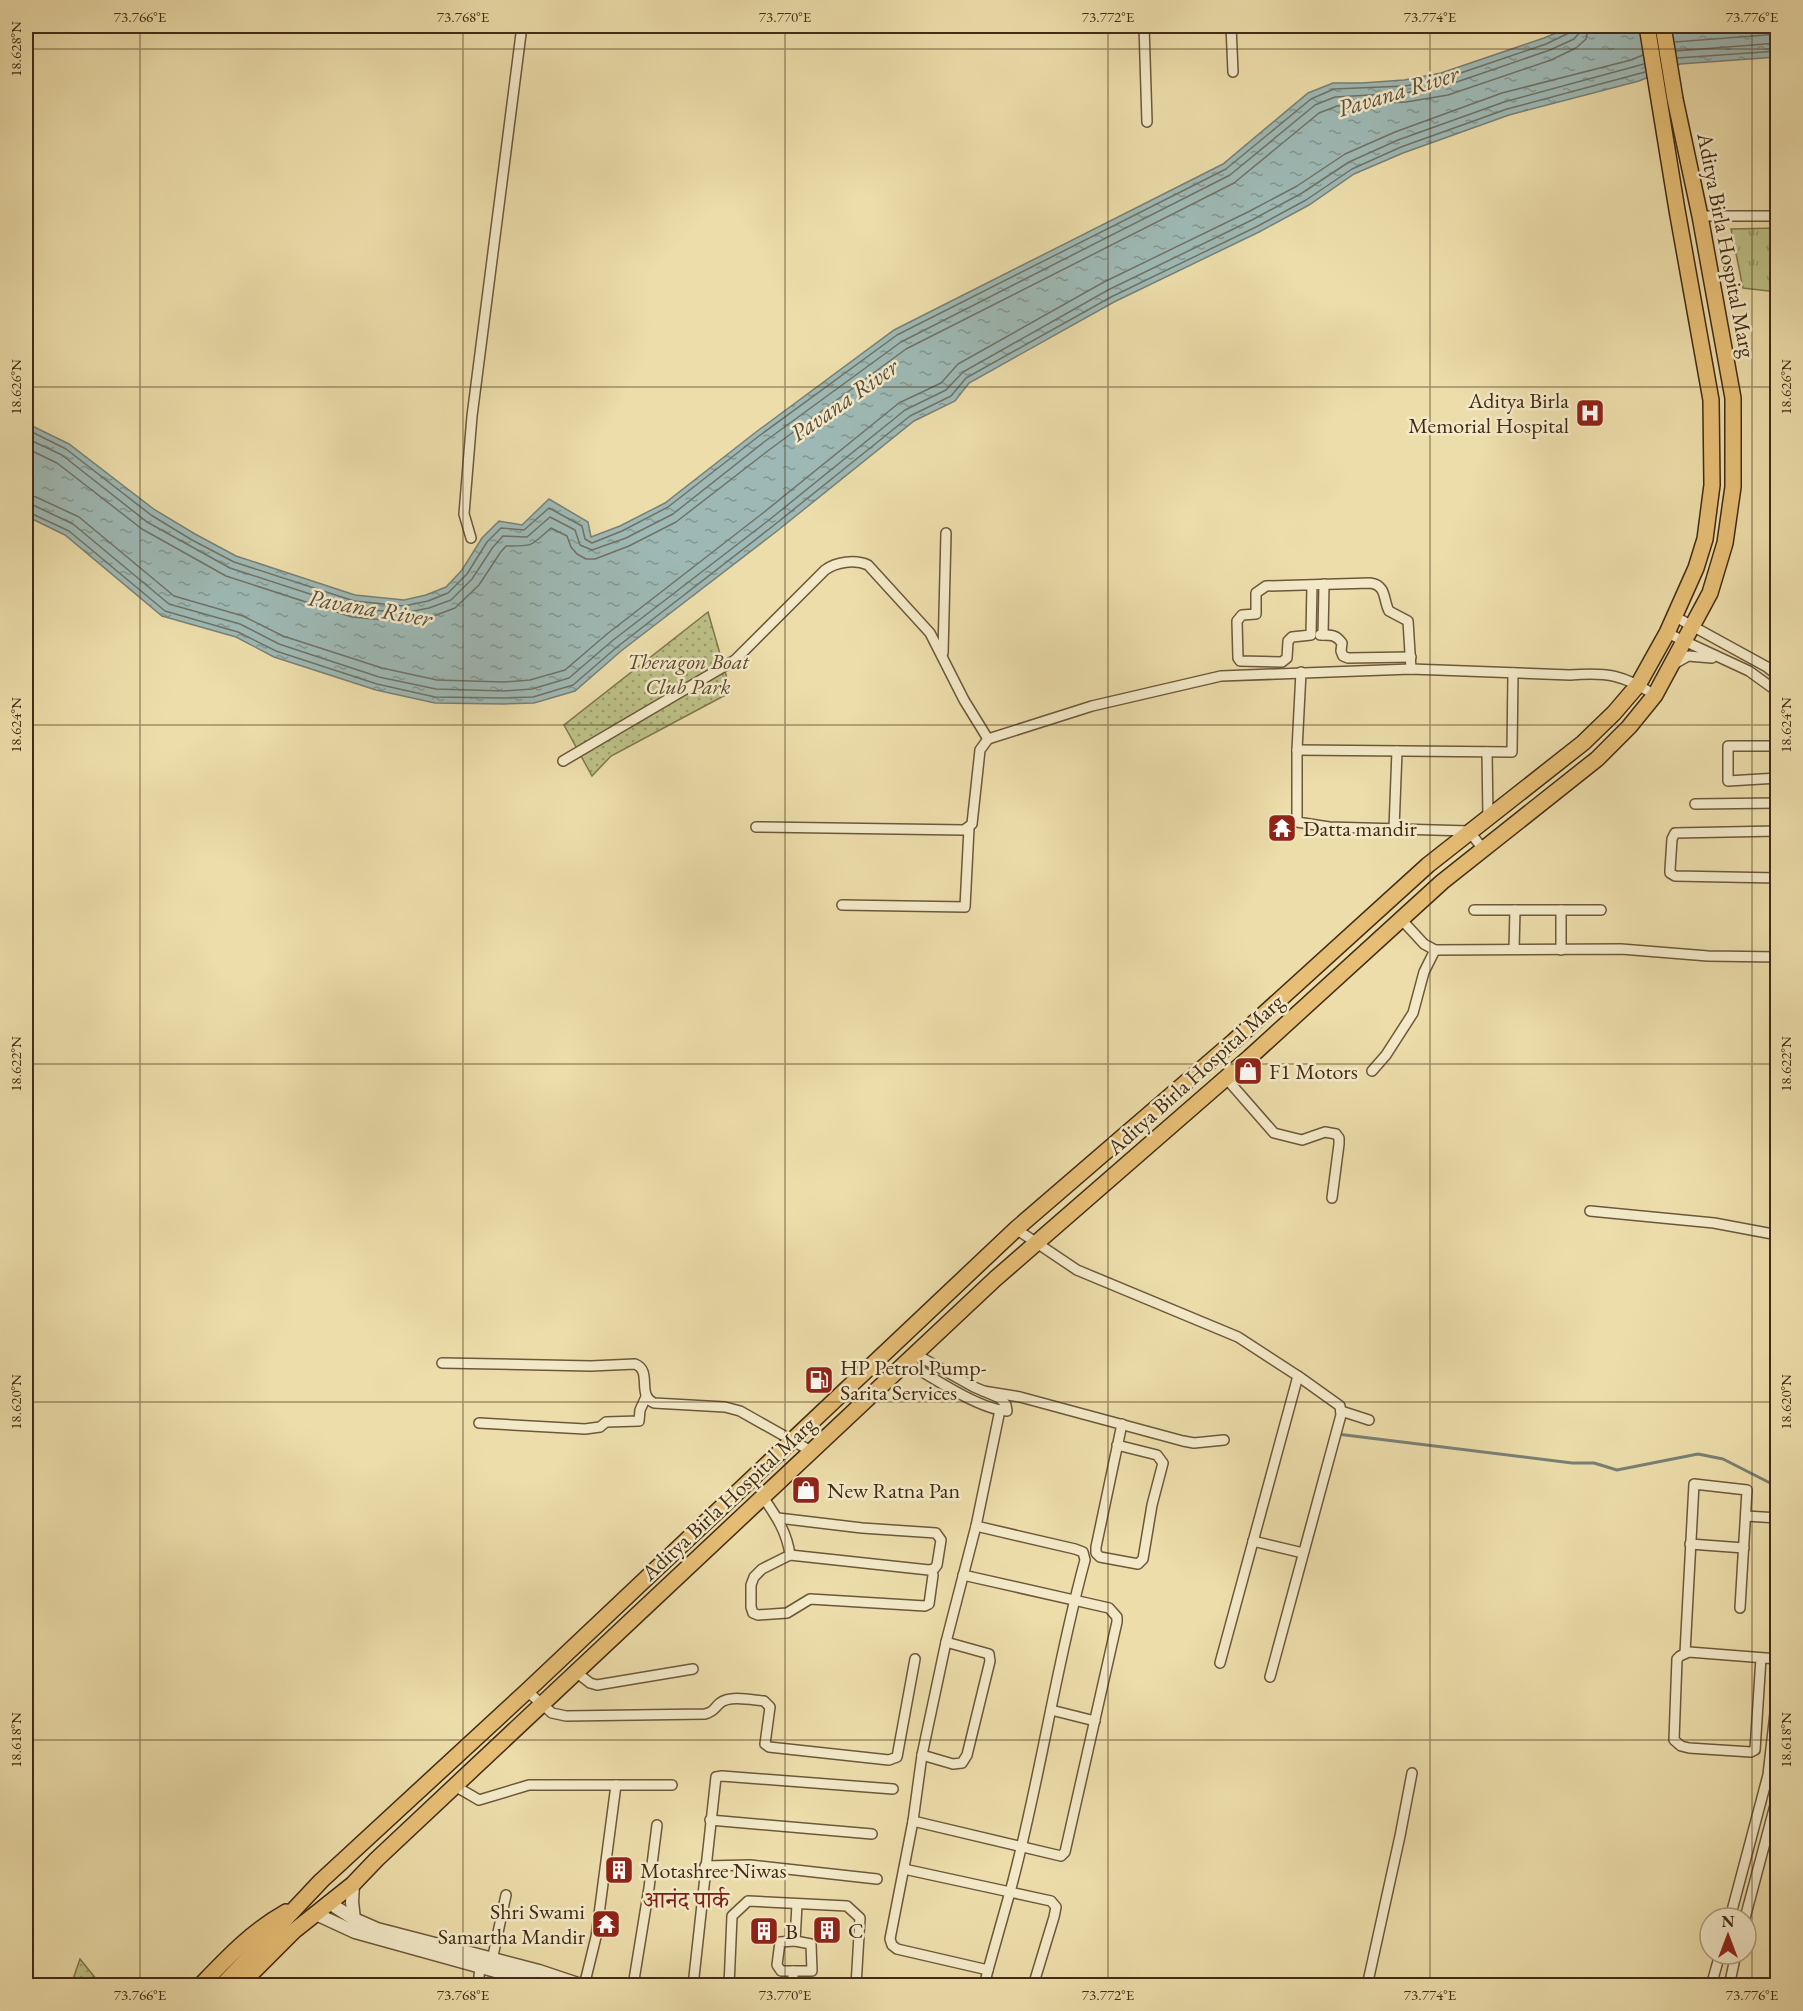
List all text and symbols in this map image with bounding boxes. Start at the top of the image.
text: 73.766°E [114,7,167,26]
text: 73.768°E [437,7,490,26]
text: 73.770°E [759,7,812,26]
text: 73.772°E [1082,7,1135,26]
text: 73.774°E [1404,7,1457,26]
text: 73.776°E [1726,7,1779,26]
text: 18.628°N [6,21,25,77]
water label: Pavana River [1333,57,1464,124]
street label: Aditya Birla Hospital Marg [1690,129,1763,360]
water label: Pavana River [783,350,905,448]
text: 18.626°N [6,359,25,415]
text: 18.626°N [1776,359,1795,415]
place label: Aditya Birla Memorial Hospital [1408,386,1569,440]
hospital icon: Aditya Birla Memorial Hospital [1574,397,1606,429]
water label: Pavana River [306,581,436,634]
park label: Theragon Boat Club Park [627,647,750,701]
text: 18.624°N [6,697,25,753]
text: 18.624°N [1776,697,1795,753]
temple icon: Datta mandir [1266,812,1298,844]
place label: Datta mandir [1303,814,1417,843]
street label: Aditya Birla Hospital Marg [1100,987,1290,1162]
text: 18.622°N [6,1036,25,1092]
text: 18.622°N [1776,1036,1795,1092]
shop icon: F1 Motors [1232,1055,1264,1087]
place label: F1 Motors [1269,1057,1358,1086]
place label: HP Petrol Pump- Sarita Services [840,1353,987,1407]
fuel station icon: HP Petrol Pump- Sarita Services [803,1364,835,1396]
text: 18.620°N [6,1374,25,1430]
text: 18.620°N [1776,1374,1795,1430]
street label: Aditya Birla Hospital Marg [634,1410,822,1588]
shop icon: New Ratna Pan [790,1474,822,1506]
place label: New Ratna Pan [827,1476,960,1505]
text: 18.618°N [6,1712,25,1768]
text: 18.618°N [1776,1712,1795,1768]
building icon: Motashree Niwas [603,1854,635,1886]
place label: Motashree Niwas [640,1856,787,1885]
district label: आनंद पार्क [643,1884,731,1915]
place label: Shri Swami Samartha Mandir [438,1897,586,1951]
north arrow [1698,1906,1758,1966]
temple icon: Shri Swami Samartha Mandir [590,1908,622,1940]
text: N [1722,1911,1735,1932]
building icon: C [811,1914,843,1946]
building icon: B [748,1915,780,1947]
place label: C [848,1916,864,1945]
place label: B [785,1917,798,1946]
text: 73.766°E [114,1985,167,2004]
text: 73.768°E [437,1985,490,2004]
text: 73.770°E [759,1985,812,2004]
text: 73.772°E [1082,1985,1135,2004]
text: 73.774°E [1404,1985,1457,2004]
text: 73.776°E [1726,1985,1779,2004]

